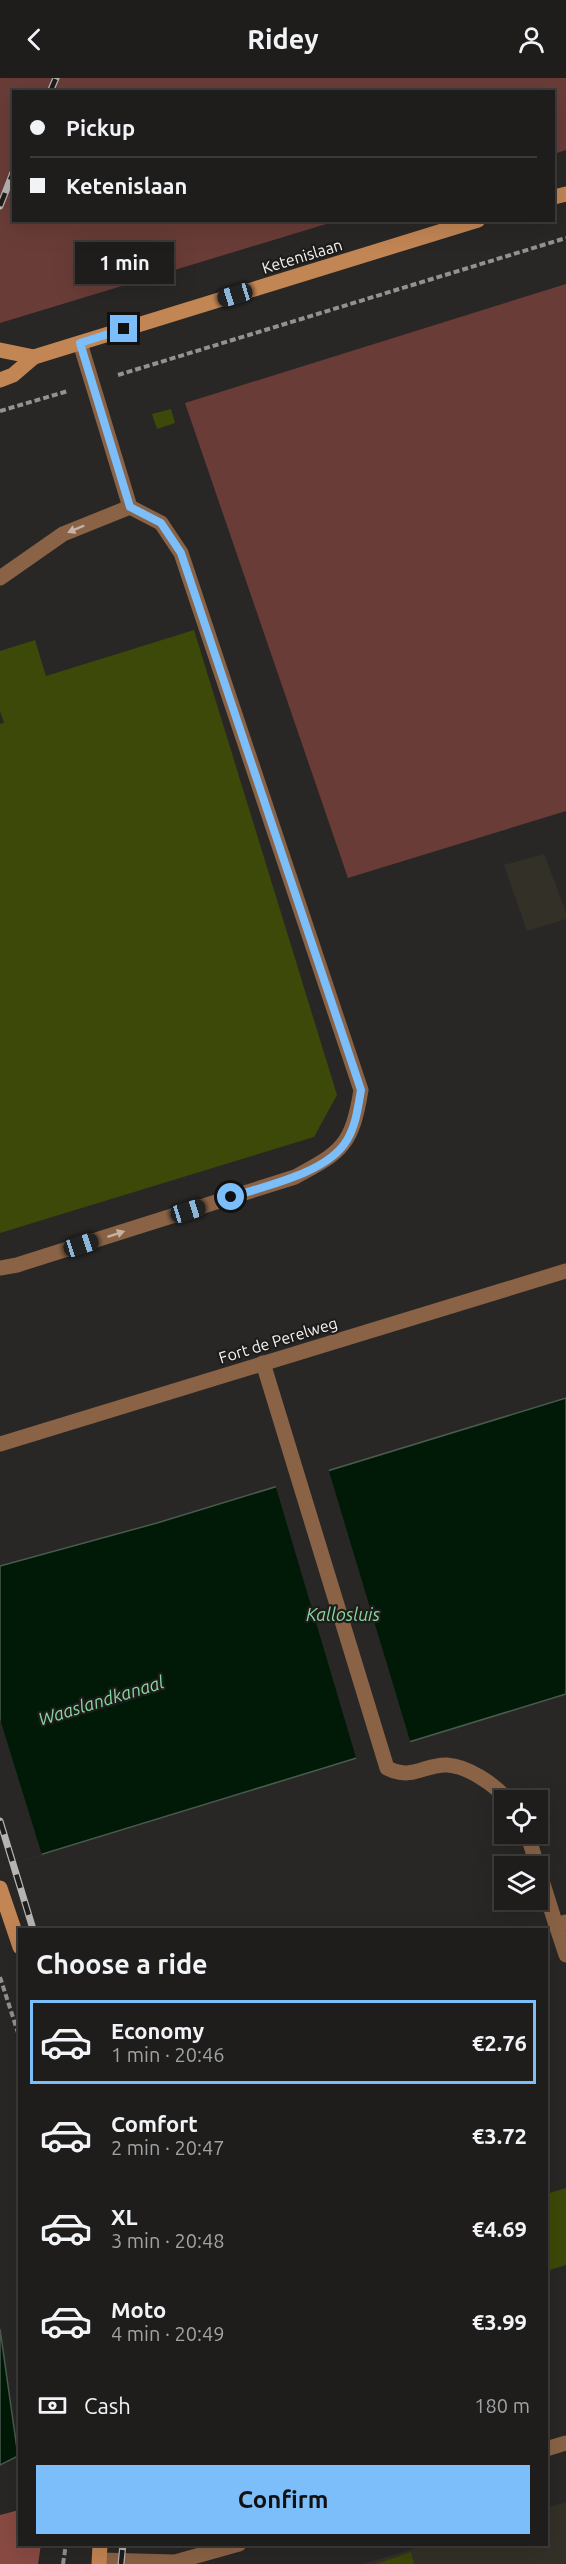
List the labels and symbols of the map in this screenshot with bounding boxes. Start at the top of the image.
street label: Ketenislaan [260,235,344,277]
callout: 1 min [74,242,174,284]
car [215,281,255,309]
route end [110,315,137,342]
one-way arrow [66,524,84,534]
route start [217,1183,244,1210]
car [168,1197,208,1225]
one-way arrow [107,1228,125,1238]
car [61,1231,101,1259]
street label: Fort de Perelweg [216,1313,340,1367]
water label: Kallosluis [306,1604,381,1624]
water label: Waaslandkanaal [36,1671,166,1729]

